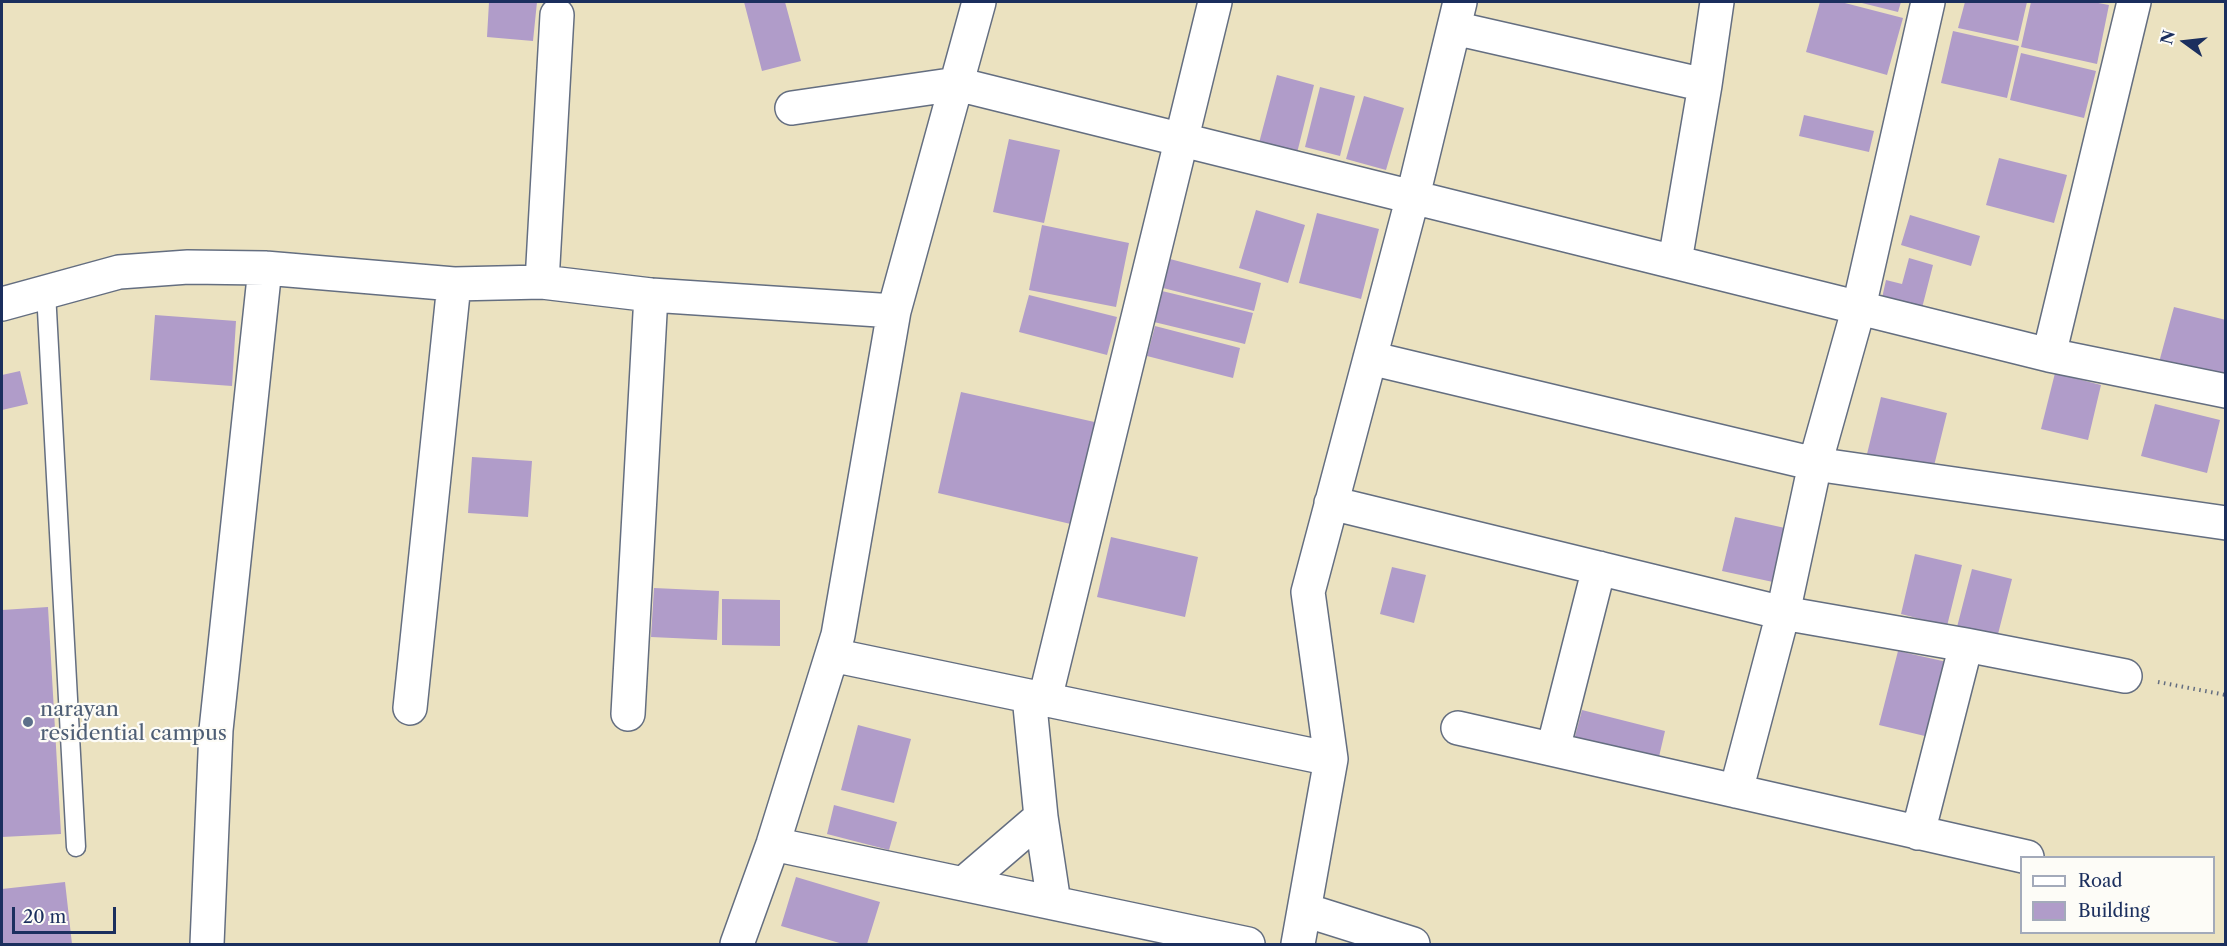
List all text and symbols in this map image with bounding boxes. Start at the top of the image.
north arrow [2155,12,2215,72]
text: N [2156,28,2179,47]
place label: narayan residential campus [40,697,227,747]
marker: narayan residential campus [21,715,35,729]
legend [2020,856,2215,934]
text: Road [2078,870,2123,892]
scale bar [15,895,118,933]
text: Building [2078,900,2150,922]
text: 20 m [23,906,66,928]

